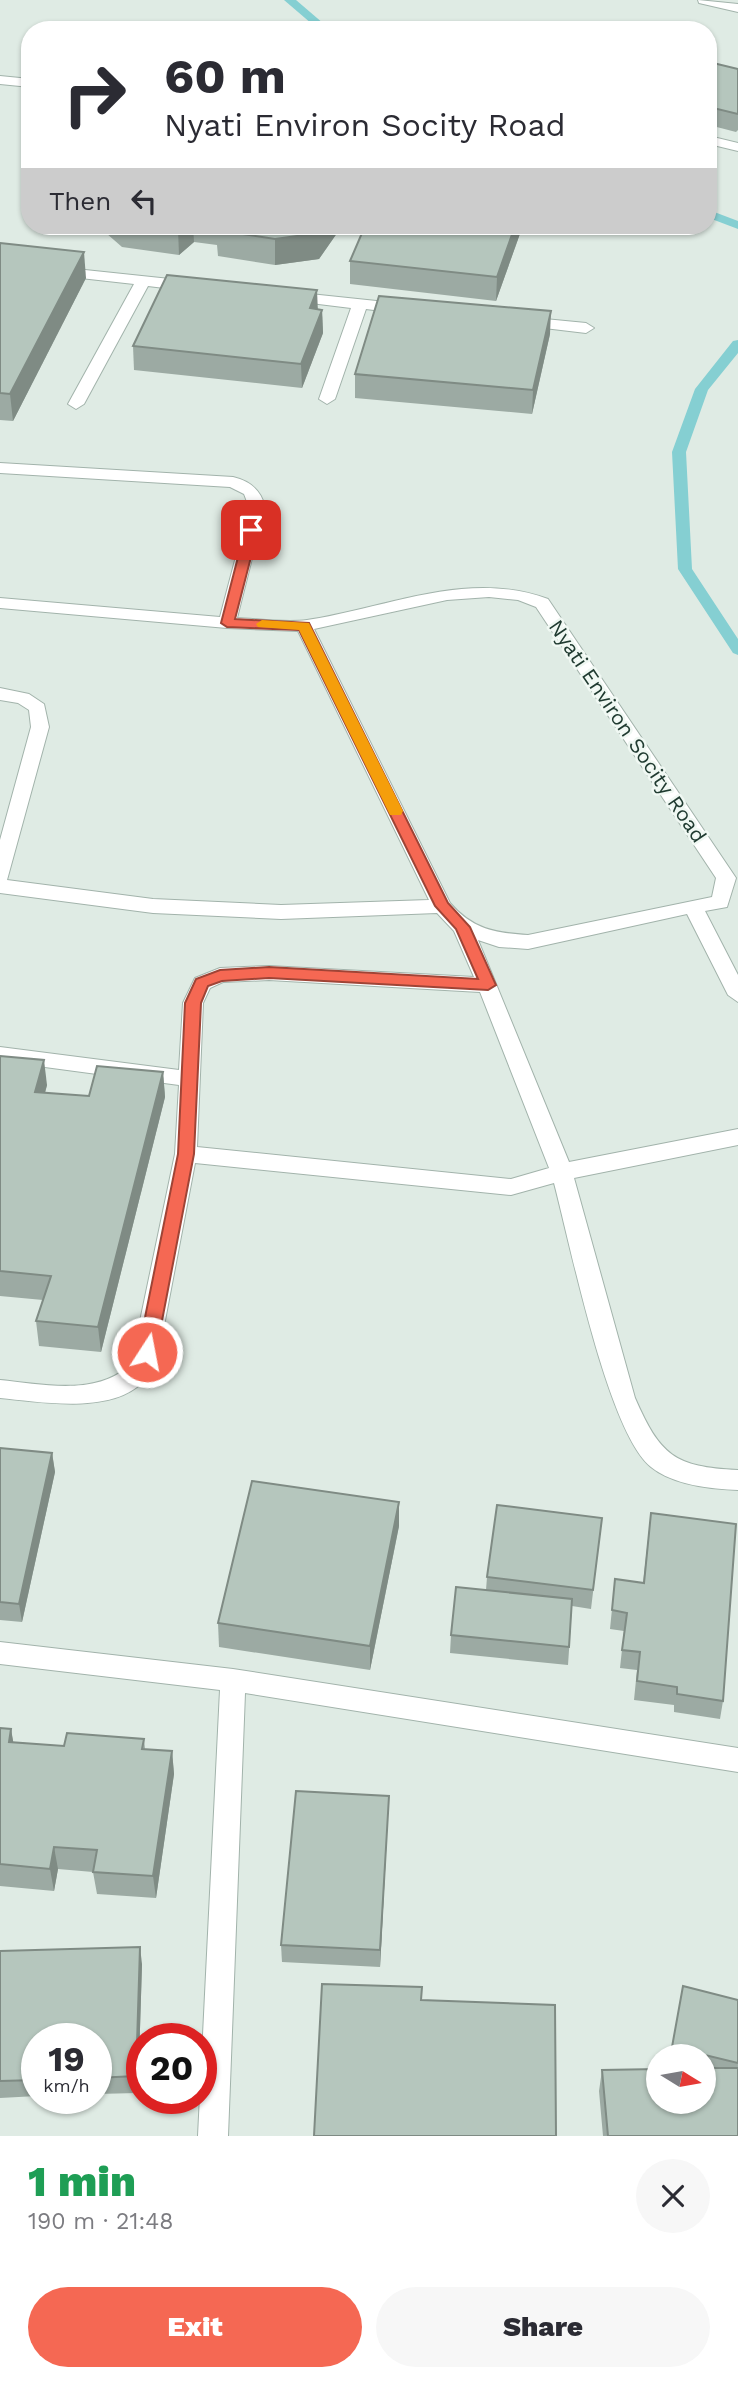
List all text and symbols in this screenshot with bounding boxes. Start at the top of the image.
text: 60 m [164,47,286,105]
icon: right [49,49,140,140]
text: Nyati Environ Socity Road [164,106,566,144]
icon: left [125,182,163,220]
text: Then [49,186,111,216]
pin [221,500,281,560]
icon: arrive [232,511,270,549]
street label: Nyati Environ Socity Road [544,615,712,847]
position arrow [110,1315,184,1389]
speed limit sign: 20 [126,2023,217,2114]
text: 19 [48,2038,85,2080]
north arrow [646,2044,716,2114]
map controls [646,2044,716,2114]
text: km/h [43,2075,90,2096]
text: 1 min [28,2157,136,2206]
button: close [636,2159,710,2233]
text: 190 m · 21:48 [28,2208,174,2235]
button: Exit [28,2287,362,2367]
button: Share [376,2287,710,2367]

